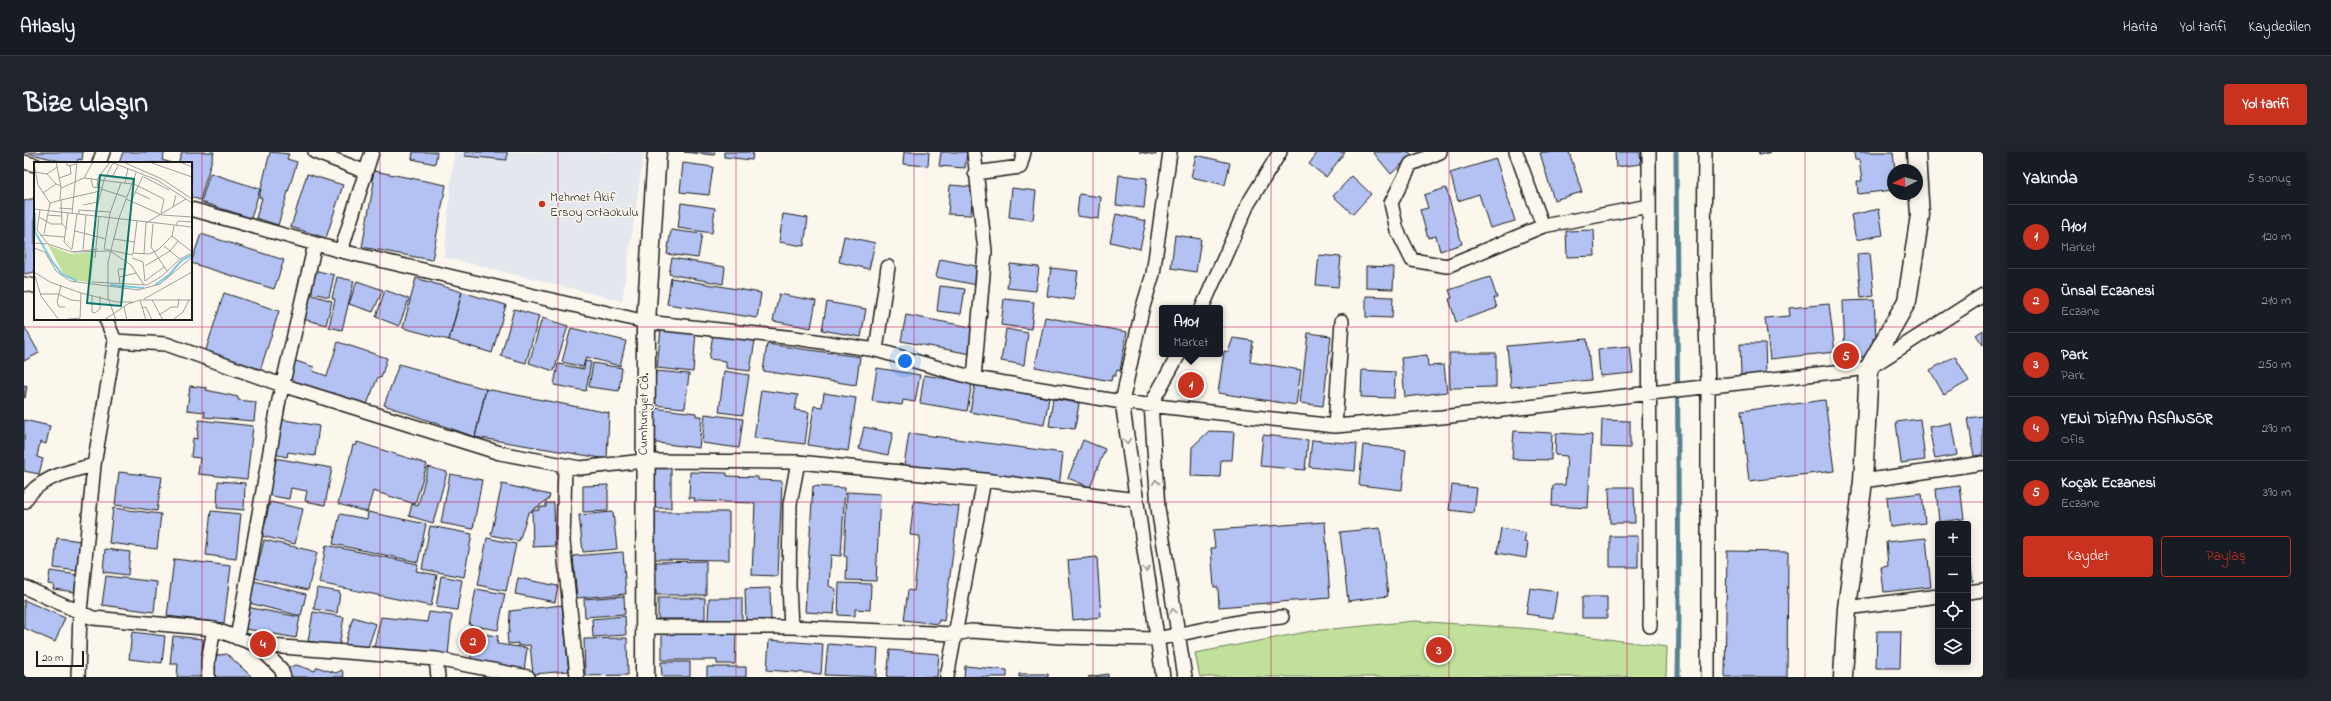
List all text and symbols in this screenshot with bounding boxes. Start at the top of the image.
text: Atlasly [20,14,75,41]
text: Harita [2123,17,2158,38]
text: Yol tarifi [2180,17,2226,38]
text: Kaydedilen [2248,17,2311,38]
text: Bize ulaşın [24,84,148,125]
button: Yol tarifi [2224,84,2307,125]
inset map [34,162,192,320]
north arrow [1887,164,1923,200]
text: Yakında [2023,166,2078,191]
text: 5 sonuç [2247,169,2291,188]
place label: Mehmet Akif Ersoy Ortaokulu [550,188,639,223]
marker: Mehmet Akif Ersoy Ortaokulu [537,199,547,209]
text: A101 [2061,216,2086,238]
text: 1 [2034,227,2038,246]
text: 120 m [2261,227,2291,246]
text: Market [2061,238,2096,257]
text: Ünsal Eczanesi [2061,280,2154,302]
text: 2 [2033,291,2039,310]
text: 210 m [2261,291,2291,310]
text: Eczane [2061,302,2099,321]
popup [1159,305,1223,357]
text: A101 [1174,311,1199,333]
text: Market [1174,333,1208,352]
pin: 5 [1833,341,1859,371]
text: Park [2061,344,2088,366]
your location [895,351,915,371]
text: 3 [2033,355,2039,374]
text: 250 m [2258,355,2291,374]
text: Park [2061,366,2085,385]
pin: 1 [1178,370,1204,400]
street label: Cumhuriyet Cd. [634,372,655,455]
text: YENİ DİZAYN ASANSÖR [2061,408,2213,430]
text: 4 [2033,419,2039,438]
text: 290 m [2262,419,2291,438]
text: Ofis [2061,430,2085,449]
one-way arrow [1122,437,1131,444]
text: Koçak Eczanesi [2061,472,2156,494]
one-way arrow [1152,479,1161,485]
text: 5 [2032,483,2040,502]
text: 390 m [2263,483,2291,502]
text: Eczane [2061,494,2099,513]
map controls [1935,521,1971,665]
button: + [1935,521,1971,557]
button: Kaydet [2023,536,2153,577]
button: Paylaş [2161,536,2291,577]
button: − [1935,557,1971,593]
one-way arrow [1141,566,1150,572]
button: locate [1935,593,1971,629]
one-way arrow [1169,608,1178,614]
pin: 2 [460,626,486,656]
pin: 4 [250,629,276,659]
button: layers [1935,629,1971,665]
pin: 3 [1426,635,1452,665]
scale bar [36,649,84,668]
text: 20 m [42,650,64,666]

